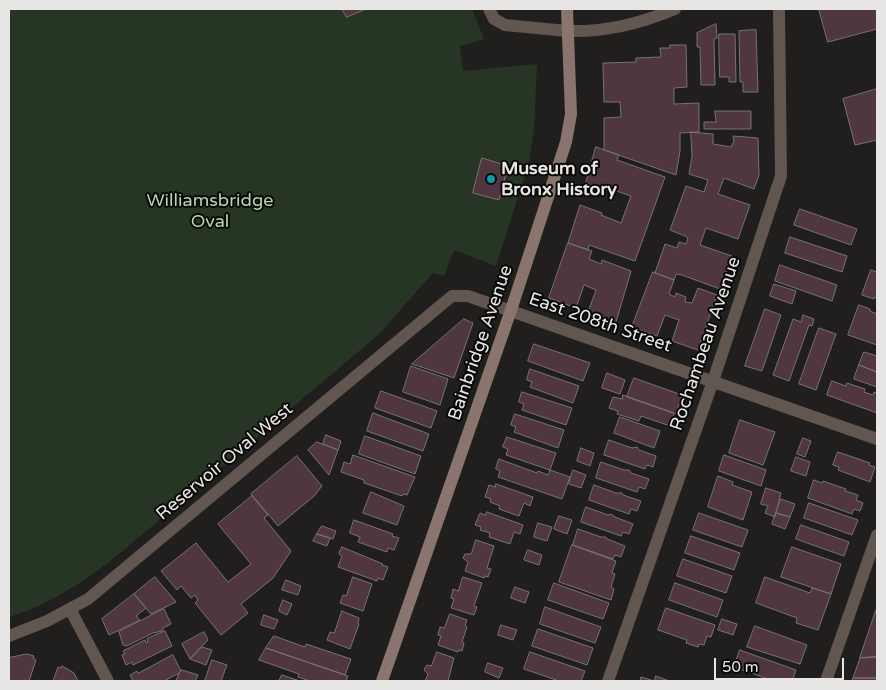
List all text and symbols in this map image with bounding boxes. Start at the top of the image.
place label: Museum of Bronx History [501,158,617,200]
marker: Museum of Bronx History [485,173,497,185]
park label: Williamsbridge Oval [147,190,273,232]
street label: Rochambeau Avenue [666,254,746,434]
street label: Bainbridge Avenue [444,263,518,423]
street label: East 208th Street [526,288,674,358]
street label: Reservoir Oval West [152,399,298,525]
scale bar [716,648,846,680]
text: 50 m [722,658,759,676]

